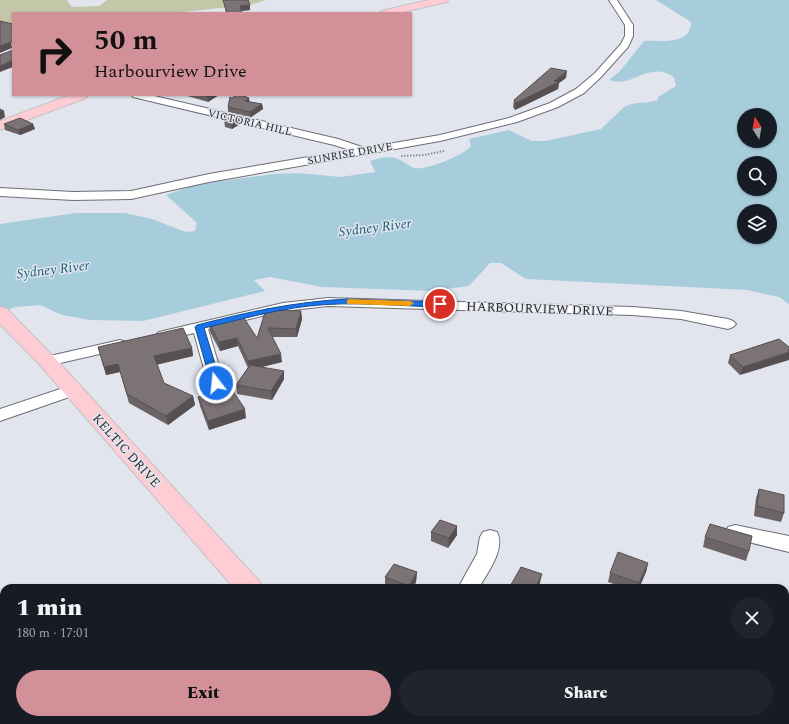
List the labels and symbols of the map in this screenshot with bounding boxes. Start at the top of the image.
street label: VICTORIA HILL [206,105,294,140]
north arrow [737,108,777,148]
street label: SUNRISE DRIVE [306,138,394,169]
water label: Sydney River [338,213,413,242]
water label: Sydney River [16,255,91,284]
pin [423,287,457,321]
street label: HARBOURVIEW DRIVE [466,296,614,322]
position arrow [195,362,237,404]
street label: KELTIC DRIVE [87,409,165,492]

